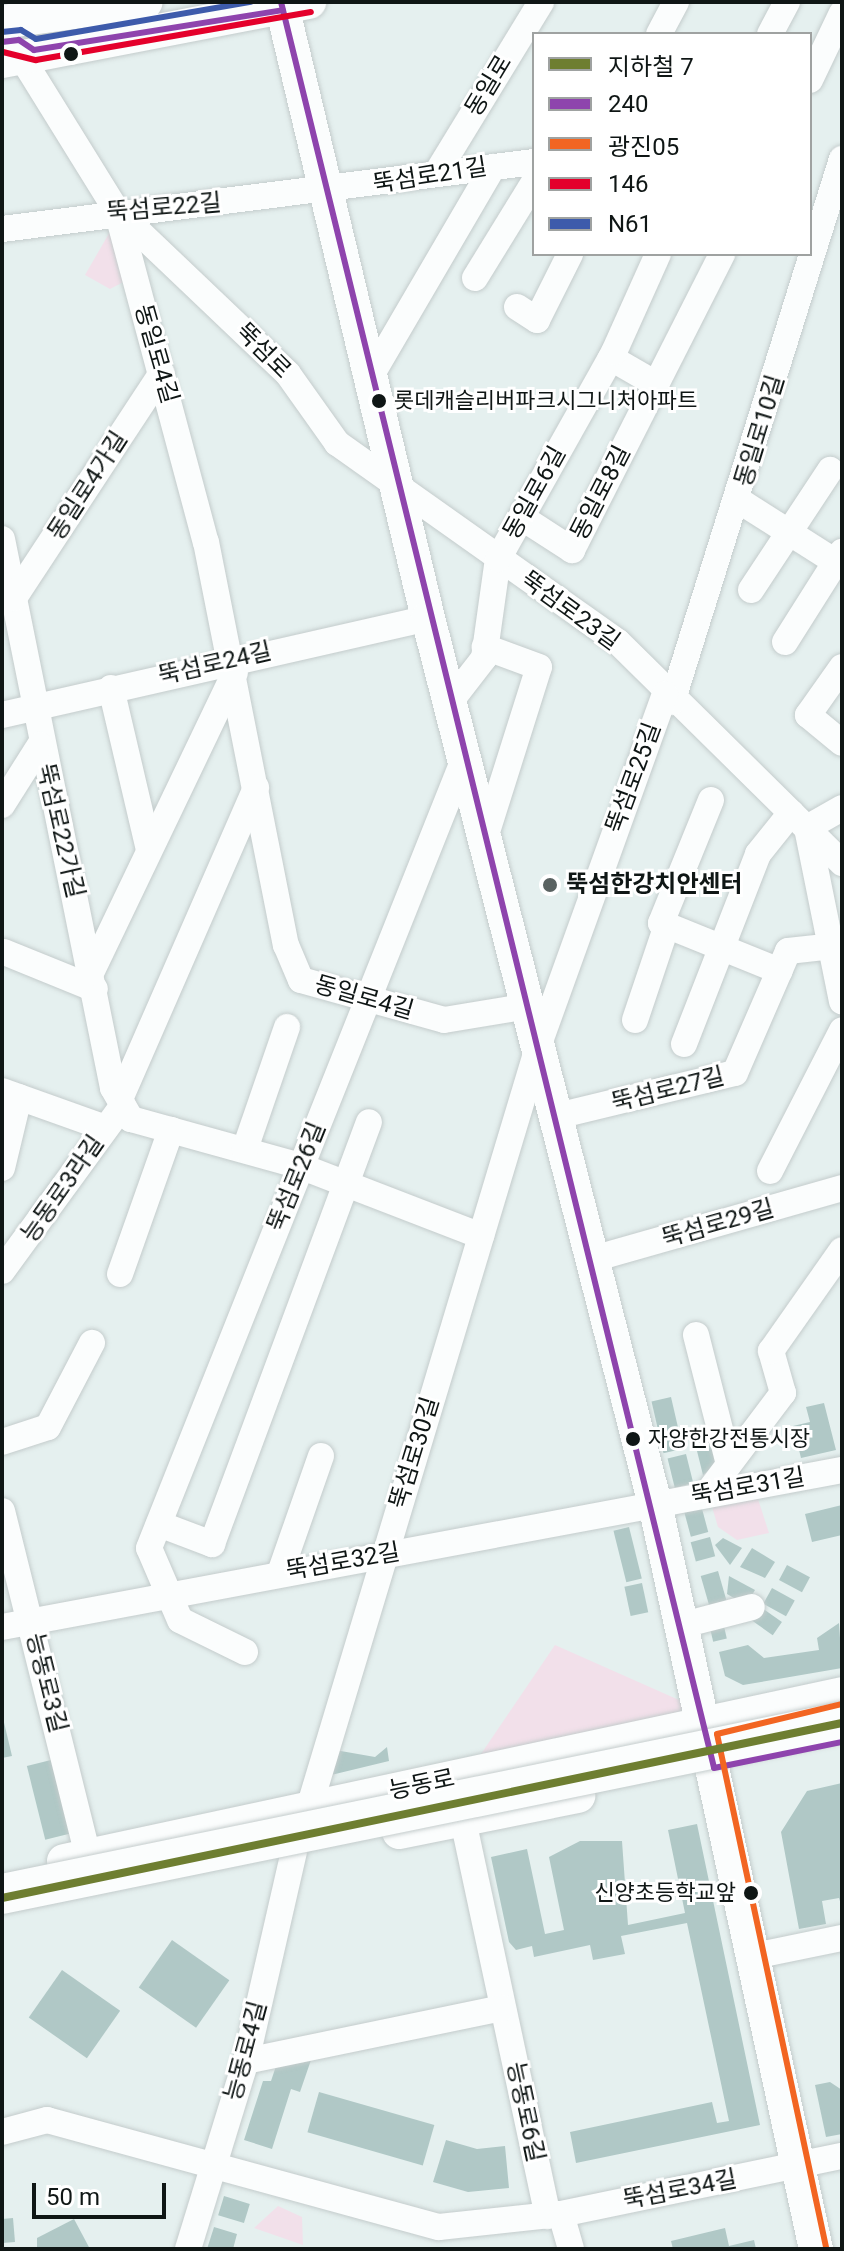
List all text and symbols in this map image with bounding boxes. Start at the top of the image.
legend [532,32,812,256]
unlabelled marker [63,46,79,62]
street label: 동일로 [460,50,518,122]
text: 지하철 7 [608,53,694,81]
text: 240 [608,90,648,118]
text: 광진05 [608,133,679,161]
street label: 뚝섬로21길 [371,153,489,199]
text: 146 [608,170,648,198]
street label: 뚝섬로22길 [105,189,223,227]
text: N61 [608,210,652,238]
street label: 동일로4길 [128,301,184,407]
street label: 뚝섬로 [229,317,297,385]
street label: 동일로10길 [729,372,791,490]
place label: 롯데캐슬리버파크시그니처아파트 [394,388,698,414]
marker: 롯데캐슬리버파크시그니처아파트 [371,393,387,409]
street label: 동일로4가길 [42,426,134,546]
street label: 동일로6길 [498,441,572,545]
street label: 동일로8길 [565,441,637,545]
street label: 뚝섬로23길 [515,565,625,657]
street label: 뚝섬로24길 [156,637,274,691]
street label: 뚝섬로25길 [601,719,667,837]
street label: 뚝섬로22가길 [31,761,89,901]
place label: 뚝섬한강치안센터 [566,871,743,899]
marker: 뚝섬한강치안센터 [541,876,559,894]
street label: 동일로4길 [311,970,417,1026]
street label: 뚝섬로27길 [609,1062,727,1118]
street label: 뚝섬로26길 [262,1118,332,1236]
street label: 능동로3라길 [16,1130,110,1248]
street label: 뚝섬로29길 [659,1194,777,1254]
street label: 뚝섬로30길 [384,1394,446,1512]
place label: 자양한강전통시장 [648,1426,810,1452]
marker: 자양한강전통시장 [625,1431,641,1447]
street label: 뚝섬로31길 [689,1463,807,1511]
street label: 뚝섬로32길 [284,1538,402,1586]
street label: 능동로3길 [20,1630,72,1736]
street label: 능동로 [387,1764,457,1806]
place label: 신양초등학교앞 [594,1880,736,1906]
marker: 신양초등학교앞 [743,1885,759,1901]
street label: 능동로4길 [219,1998,273,2104]
street label: 능동로6길 [500,2059,550,2165]
street label: 뚝섬로34길 [621,2165,739,2215]
scale bar [36,2167,170,2217]
text: 50 m [46,2183,100,2211]

